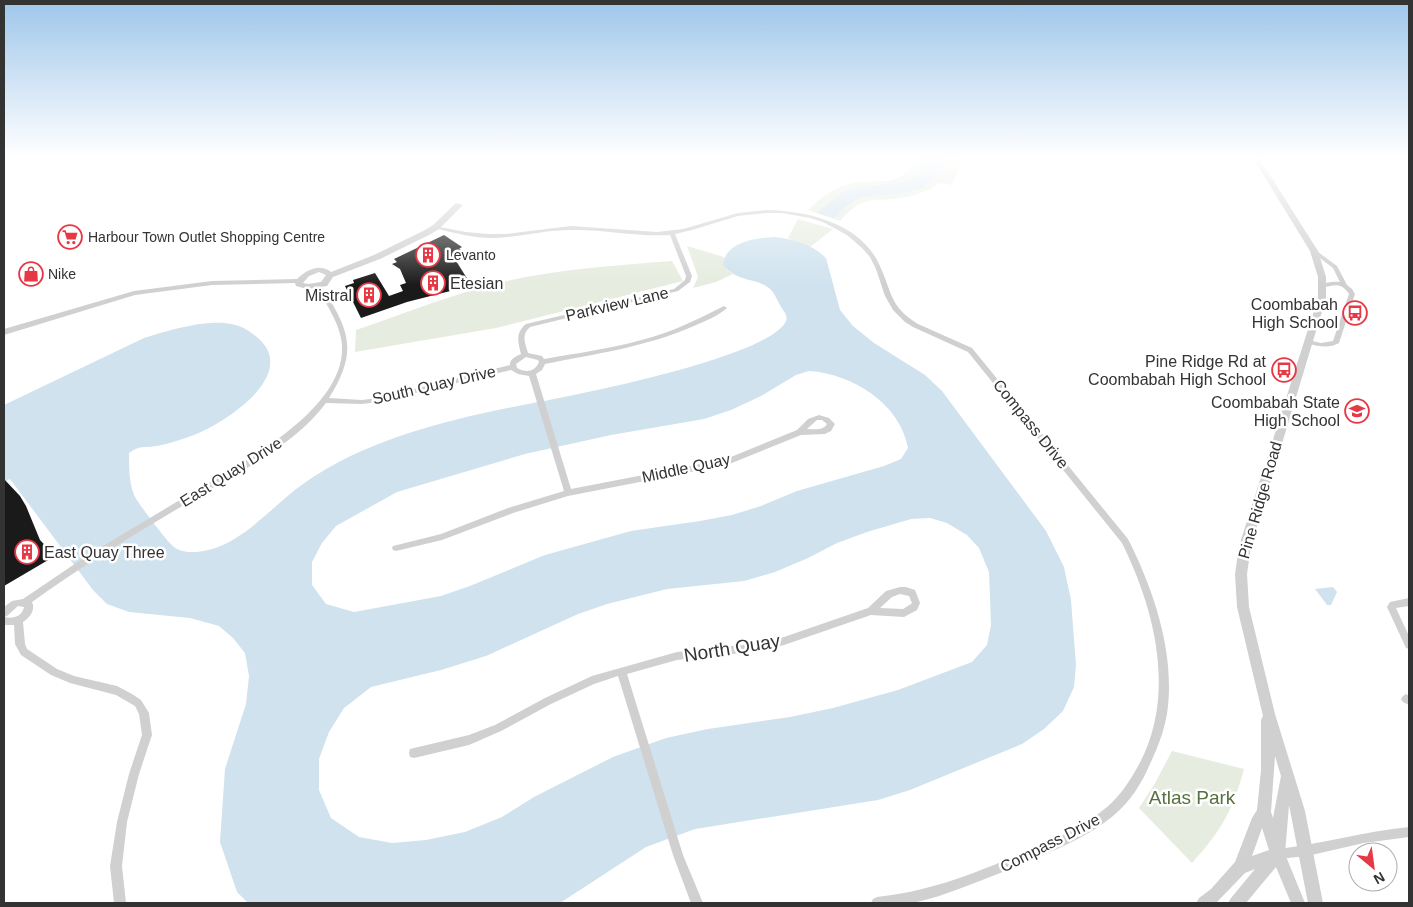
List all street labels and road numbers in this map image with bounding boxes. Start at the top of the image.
street label: Parkview Lane [564,284,670,324]
street label: South Quay Drive [371,362,498,407]
street label: Compass Drive [990,376,1072,472]
street label: East Quay Drive [177,434,285,510]
street label: Pine Ridge Road [1235,440,1285,560]
street label: Middle Quay [640,450,732,486]
street label: North Quay [682,630,782,666]
street label: Compass Drive [997,811,1103,875]

